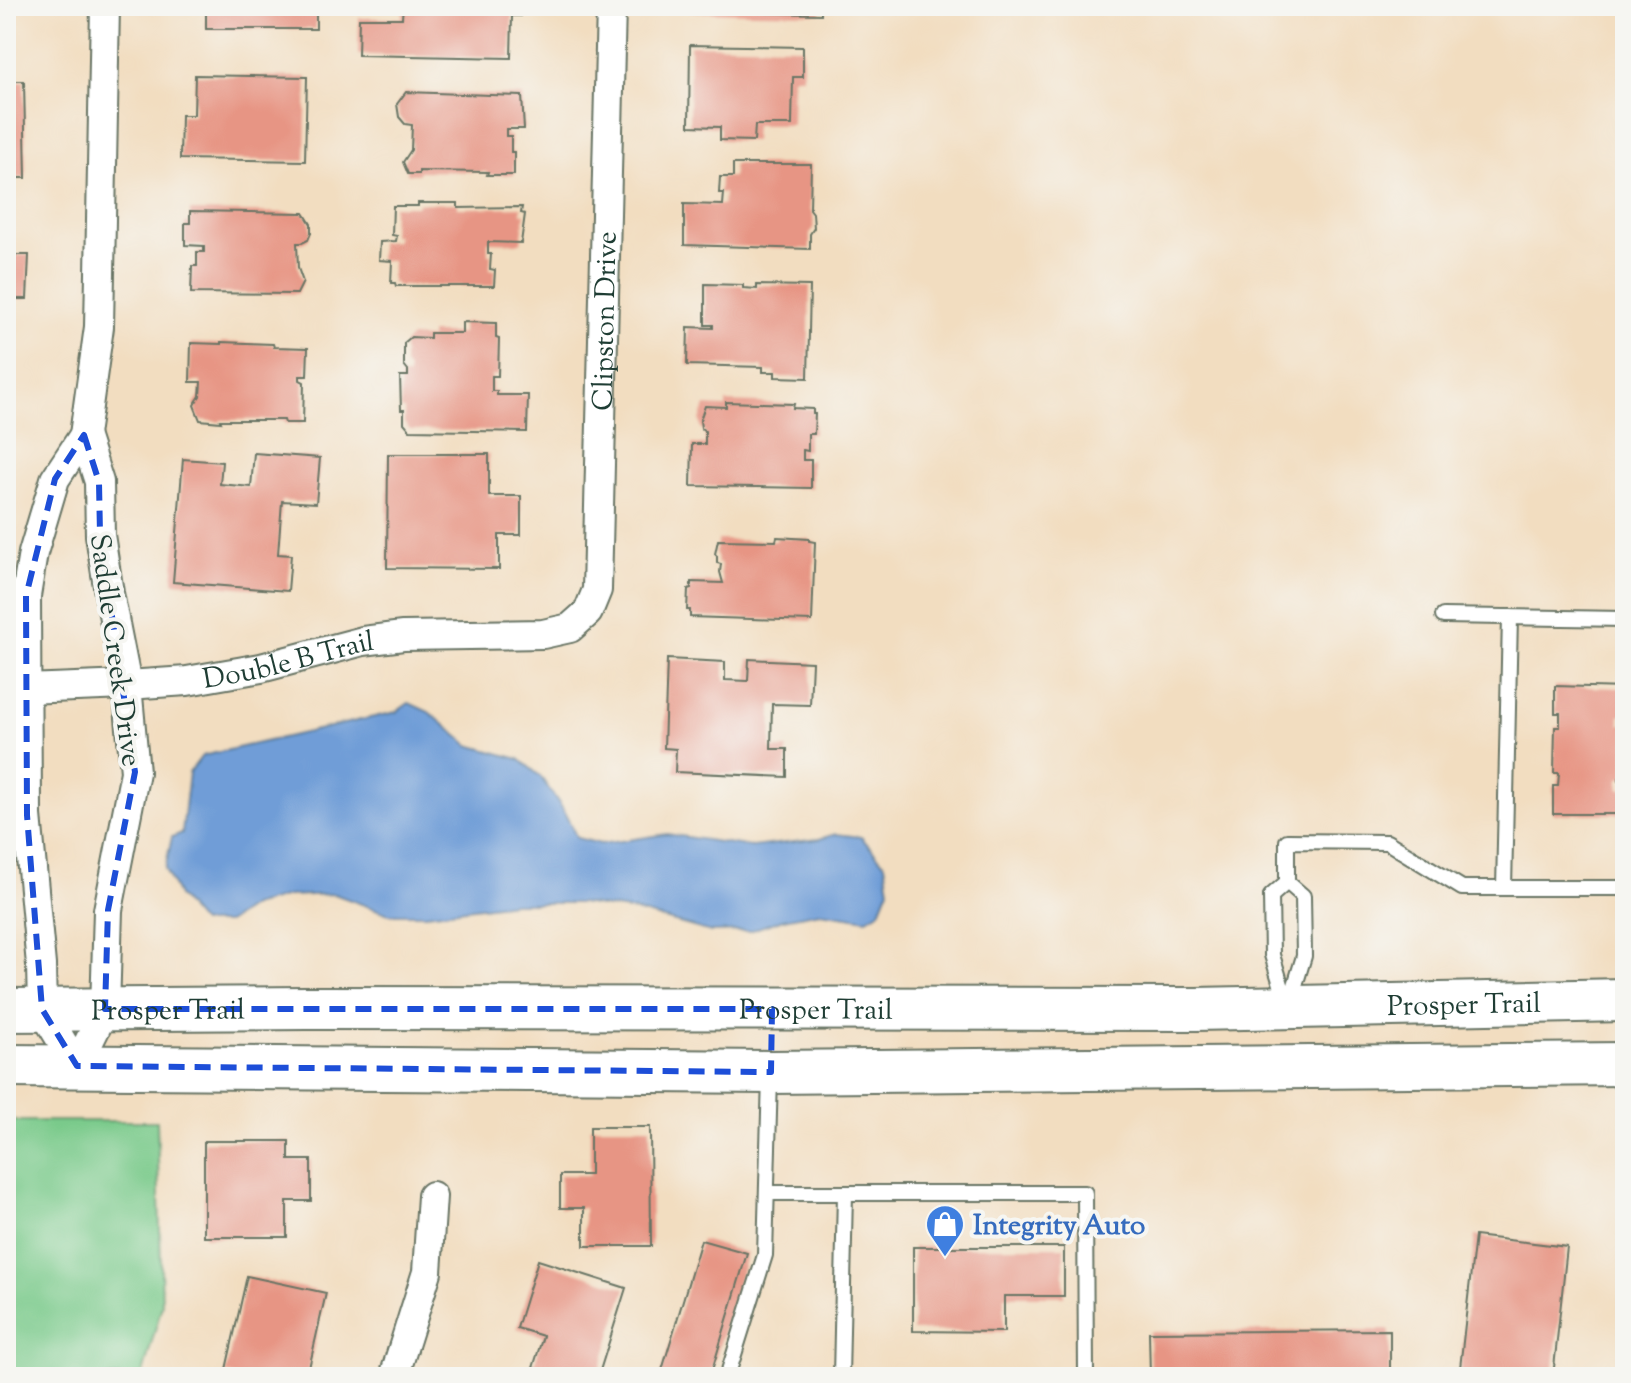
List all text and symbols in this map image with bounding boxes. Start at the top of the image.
street label: Clipston Drive [584,231,629,411]
street label: Saddle Creek Drive [78,532,150,769]
street label: Double B Trail [200,623,377,701]
street label: Prosper Trail [1387,985,1541,1028]
street label: Prosper Trail [91,991,245,1032]
street label: Prosper Trail [739,991,893,1032]
shop icon: Integrity Auto [924,1203,966,1258]
place label: Integrity Auto [973,1207,1145,1247]

